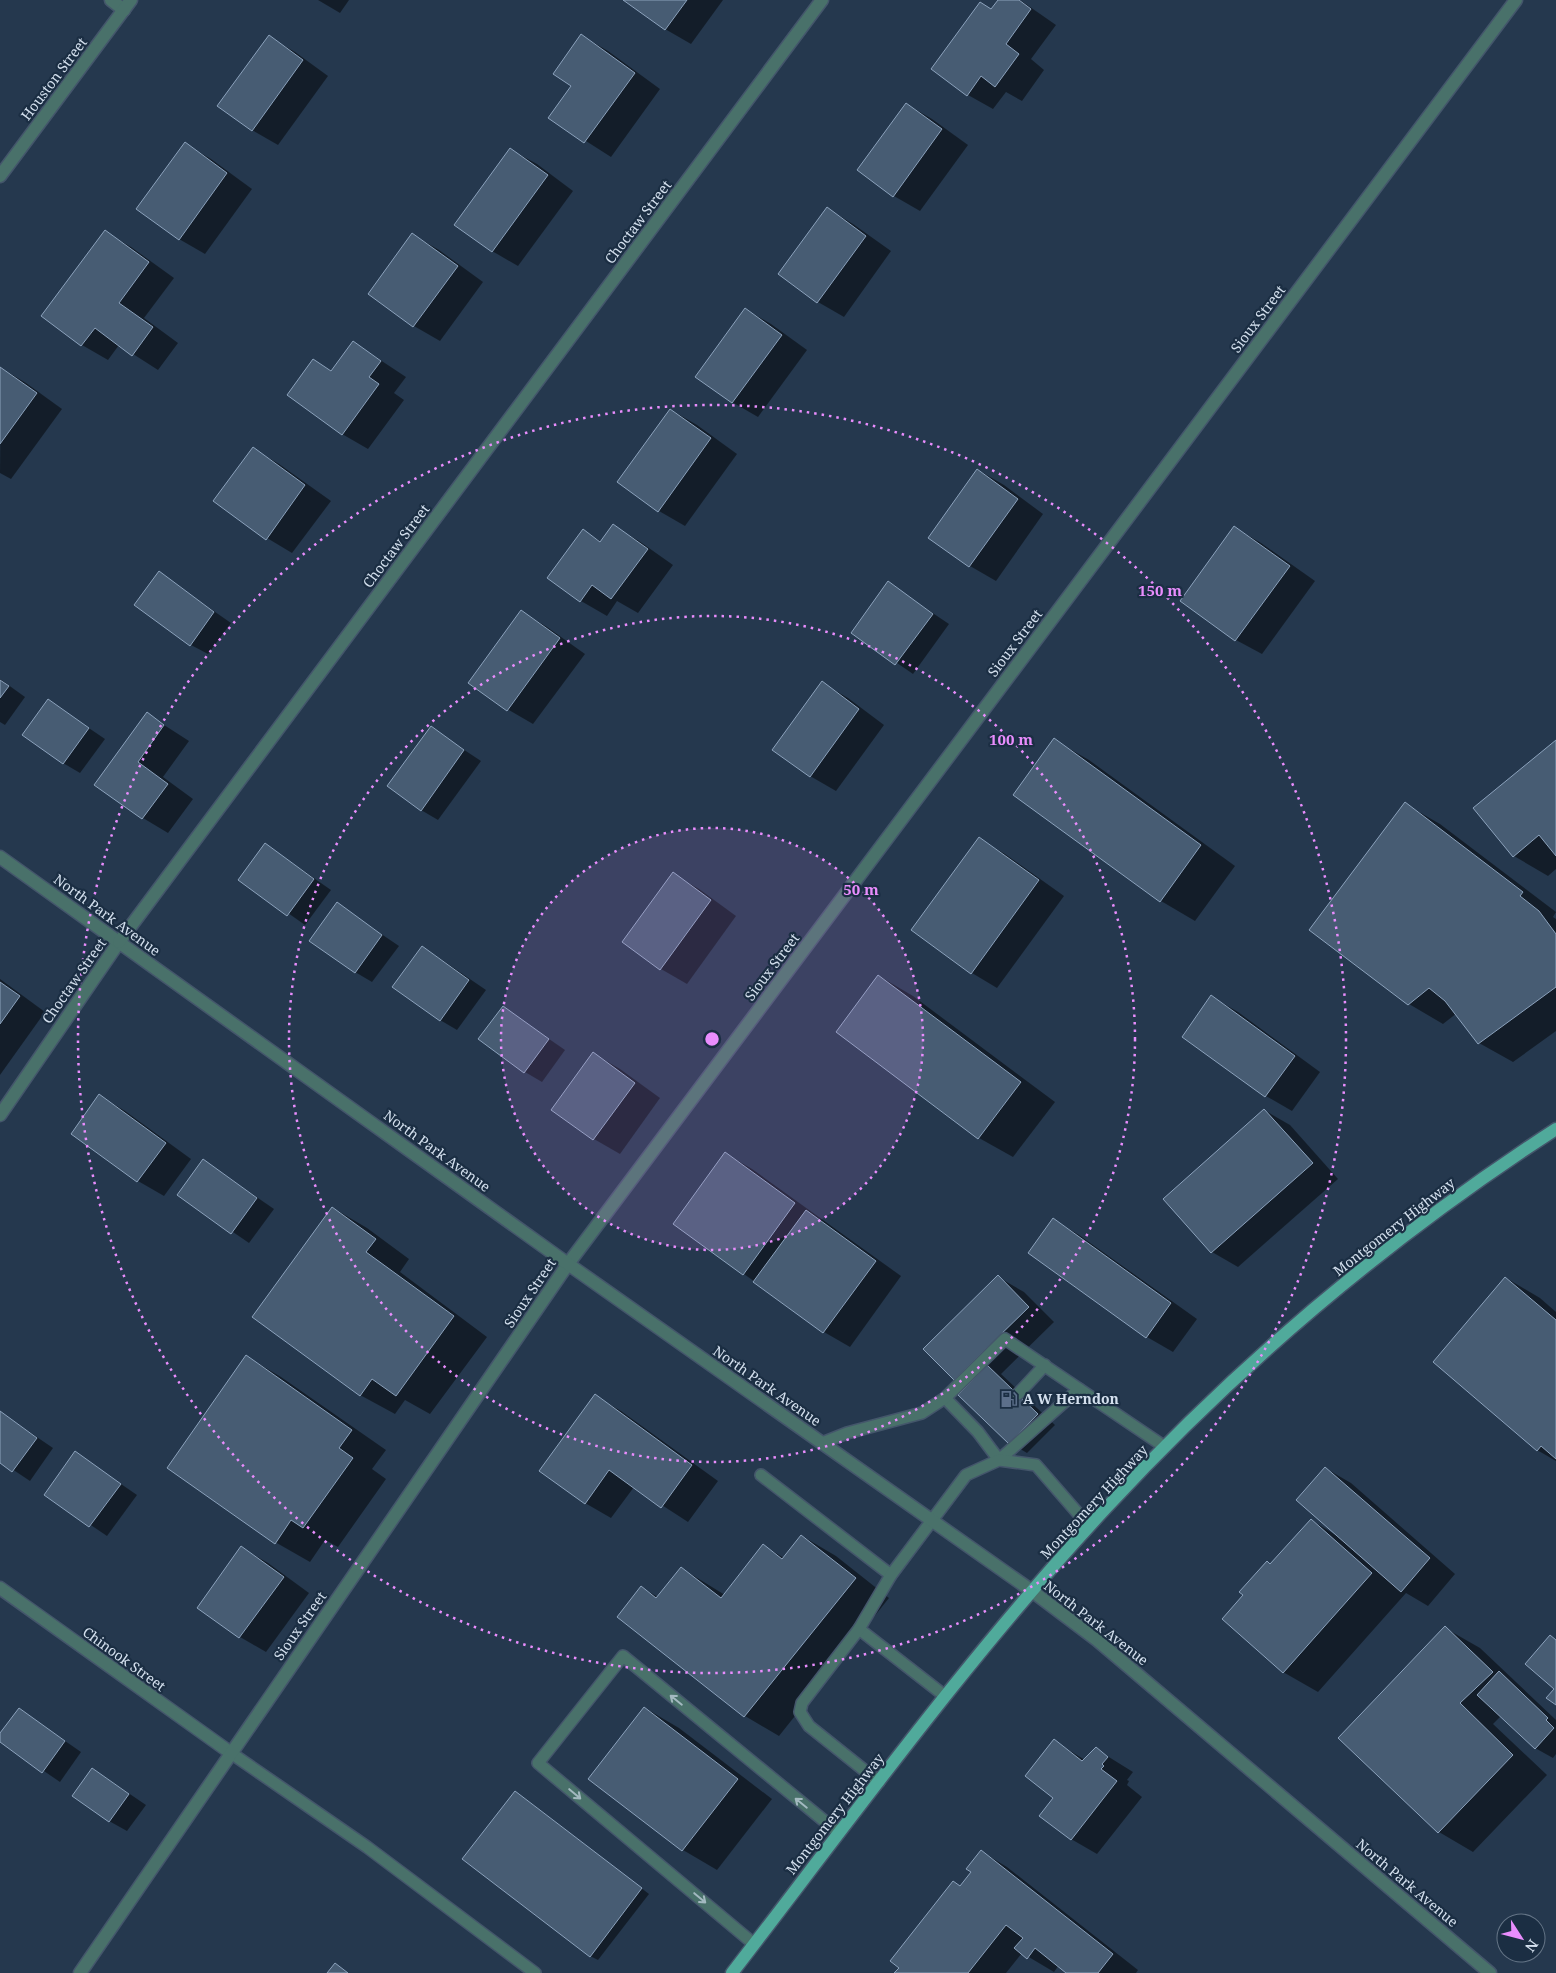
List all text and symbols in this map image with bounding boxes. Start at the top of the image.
street label: Houston Street [16,33,91,124]
street label: Choctaw Street [600,176,675,267]
street label: Sioux Street [1226,281,1289,356]
street label: Choctaw Street [358,500,433,591]
text: 150 m [1138,580,1182,600]
street label: Sioux Street [983,605,1046,680]
text: 100 m [989,729,1033,749]
street label: North Park Avenue [50,869,165,960]
text: 50 m [843,879,879,899]
street label: Sioux Street [740,929,803,1004]
street label: Choctaw Street [37,934,110,1027]
centre of rings [703,1030,721,1048]
street label: North Park Avenue [380,1105,495,1196]
street label: Montgomery Highway [1329,1173,1458,1280]
street label: Sioux Street [499,1254,560,1331]
street label: North Park Avenue [710,1341,825,1430]
fuel station icon: A W Herndon [999,1389,1019,1409]
place label: A W Herndon [1023,1389,1119,1408]
street label: Montgomery Highway [1036,1441,1152,1563]
street label: North Park Avenue [1040,1576,1152,1669]
street label: Sioux Street [269,1588,330,1664]
street label: Chinook Street [79,1622,170,1695]
one-way arrow [669,1694,682,1705]
street label: Montgomery Highway [781,1749,888,1878]
one-way arrow [568,1789,581,1800]
one-way arrow [795,1797,808,1808]
street label: North Park Avenue [1352,1834,1462,1931]
one-way arrow [694,1893,707,1904]
north arrow [1496,1913,1546,1963]
text: N [1521,1936,1543,1956]

